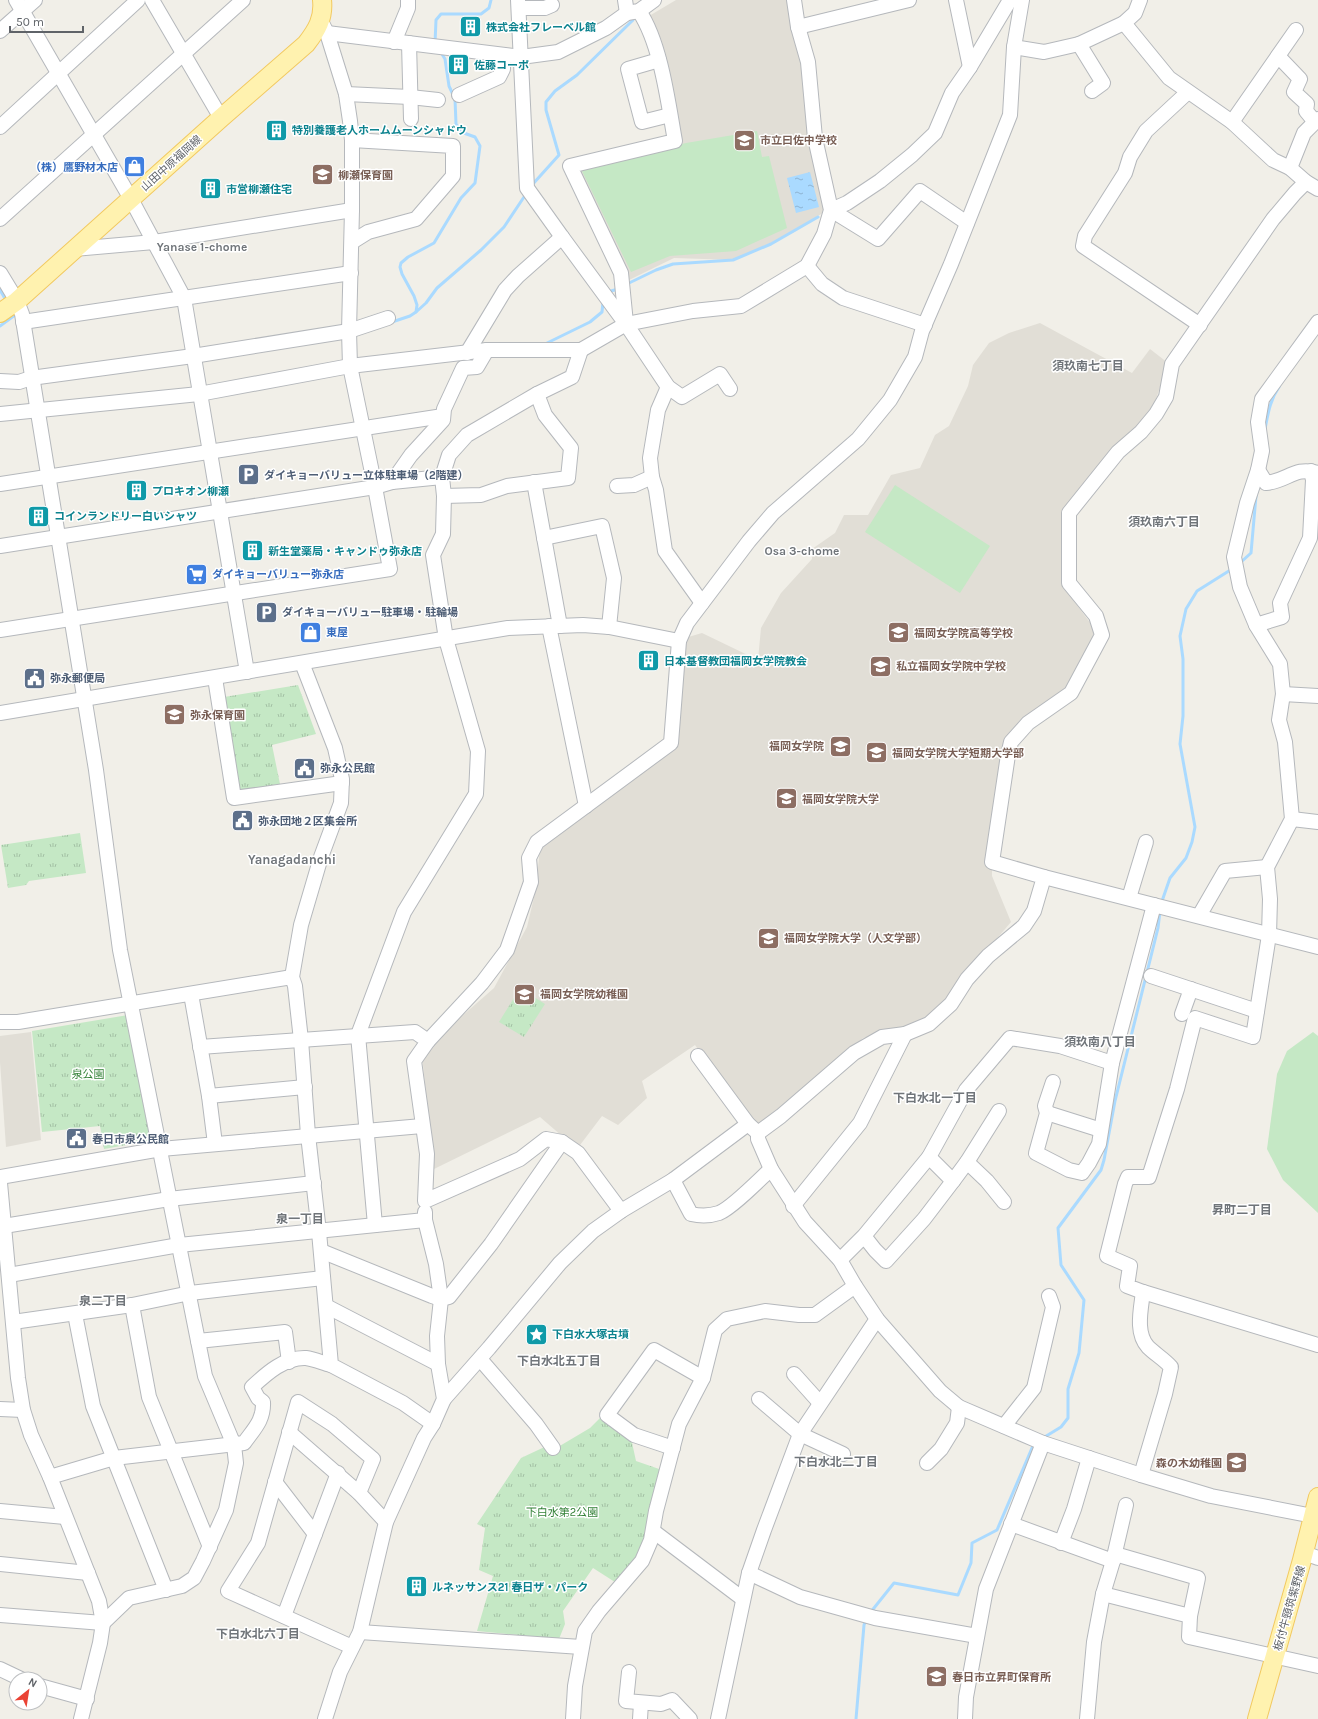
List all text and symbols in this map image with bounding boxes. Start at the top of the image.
scale bar [10,8,83,34]
building icon: 株式会社フレーベル館 [457,14,483,40]
text: 50 m [16,15,44,29]
place label: 株式会社フレーベル館 [486,21,596,34]
building icon: 佐藤コーポ [445,52,471,78]
place label: 佐藤コーポ [474,59,529,72]
building icon: 特別養護老人ホームムーンシャドウ [264,117,290,143]
place label: 特別養護老人ホームムーンシャドウ [292,124,467,137]
school or university icon: 市立曰佐中学校 [731,127,757,153]
street label: 山田中原福岡線 [138,133,204,194]
place label: 市立曰佐中学校 [760,134,837,147]
shop icon: （株）鷹野材木店 [121,154,147,180]
place label: （株）鷹野材木店 [30,161,118,174]
school or university icon: 柳瀬保育園 [309,162,335,188]
place label: 柳瀬保育園 [338,169,393,182]
building icon: 市営柳瀬住宅 [198,176,224,202]
place label: 市営柳瀬住宅 [226,183,292,196]
district label: Yanase 1-chome [157,240,247,254]
district label: 須玖南七丁目 [1052,359,1124,373]
parking icon: ダイキョーバリュー立体駐車場（2階建） [236,462,262,488]
place label: ダイキョーバリュー立体駐車場（2階建） [264,469,469,482]
building icon: プロキオン柳瀬 [123,478,149,504]
place label: プロキオン柳瀬 [152,485,229,498]
building icon: コインランドリー白いシャツ [26,503,52,529]
place label: コインランドリー白いシャツ [54,510,197,523]
district label: 須玖南六丁目 [1128,515,1200,529]
building icon: 新生堂薬局・キャンドゥ弥永店 [239,538,265,564]
district label: Osa 3-chome [765,544,839,558]
place label: 新生堂薬局・キャンドゥ弥永店 [268,545,422,558]
supermarket icon: ダイキョーバリュー弥永店 [184,561,210,587]
place label: ダイキョーバリュー弥永店 [212,568,344,581]
parking icon: ダイキョーバリュー駐車場・駐輪場 [254,599,280,625]
place label: ダイキョーバリュー駐車場・駐輪場 [282,606,458,619]
shop icon: 東屋 [297,619,323,645]
school or university icon: 福岡女学院高等学校 [885,620,911,646]
place label: 東屋 [326,626,348,639]
place label: 福岡女学院高等学校 [914,627,1013,640]
building icon: 日本基督教団福岡女学院教会 [635,648,661,674]
school or university icon: 私立福岡女学院中学校 [867,653,893,679]
place label: 日本基督教団福岡女学院教会 [664,655,807,668]
place label: 私立福岡女学院中学校 [896,660,1006,673]
public building icon: 弥永郵便局 [21,665,47,691]
place label: 弥永郵便局 [50,672,105,685]
school or university icon: 弥永保育園 [162,702,188,728]
place label: 弥永保育園 [190,709,245,722]
school or university icon: 福岡女学院 [827,733,853,759]
place label: 福岡女学院 [769,740,824,753]
school or university icon: 福岡女学院大学短期大学部 [863,740,889,766]
place label: 福岡女学院大学短期大学部 [892,747,1024,760]
public building icon: 弥永公民館 [292,755,318,781]
place label: 弥永公民館 [320,762,375,775]
school or university icon: 福岡女学院大学 [774,786,800,812]
place label: 福岡女学院大学 [802,793,879,806]
public building icon: 弥永団地２区集会所 [229,808,255,834]
place label: 弥永団地２区集会所 [258,815,357,828]
district label: Yanagadanchi [248,852,336,867]
school or university icon: 福岡女学院大学（人文学部） [756,925,782,951]
place label: 福岡女学院大学（人文学部） [784,932,927,945]
school or university icon: 福岡女学院幼稚園 [512,981,538,1007]
place label: 福岡女学院幼稚園 [540,988,628,1001]
district label: 須玖南八丁目 [1064,1035,1136,1049]
park label: 泉公園 [72,1068,105,1081]
district label: 下白水北一丁目 [893,1091,977,1105]
public building icon: 春日市泉公民館 [63,1126,89,1152]
place label: 春日市泉公民館 [92,1133,169,1146]
district label: 昇町二丁目 [1212,1203,1272,1217]
district label: 泉一丁目 [276,1212,324,1226]
district label: 泉二丁目 [79,1294,127,1308]
place icon: 下白水大塚古墳 [523,1321,549,1347]
place label: 下白水大塚古墳 [552,1328,629,1341]
district label: 下白水北五丁目 [517,1354,601,1368]
school or university icon: 森の木幼稚園 [1224,1450,1250,1476]
district label: 下白水北二丁目 [794,1455,878,1469]
place label: 森の木幼稚園 [1156,1457,1222,1470]
park label: 下白水第2公園 [526,1506,598,1519]
street label: 板付牛頸筑紫野線 [1271,1564,1308,1652]
building icon: ルネッサンス21 春日ザ・パーク [403,1574,429,1600]
place label: ルネッサンス21 春日ザ・パーク [432,1581,588,1594]
district label: 下白水北六丁目 [216,1627,300,1641]
school or university icon: 春日市立昇町保育所 [923,1664,949,1690]
north arrow [8,1671,48,1711]
place label: 春日市立昇町保育所 [952,1671,1051,1684]
text: N [26,1675,39,1690]

